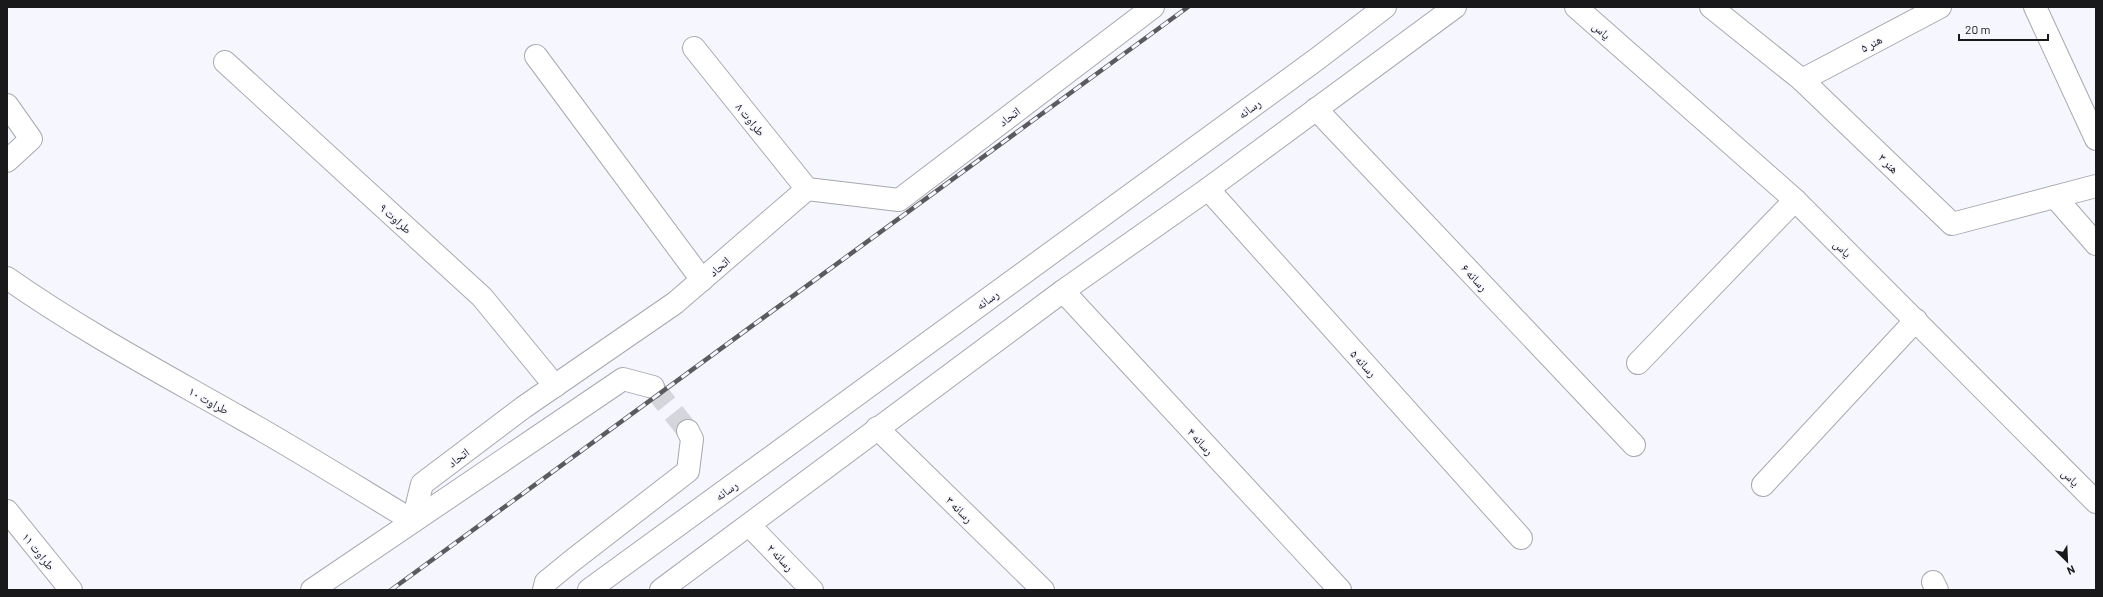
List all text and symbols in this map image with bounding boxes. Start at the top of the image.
scale bar [1959,16,2048,42]
street label: یاس [1589,18,1614,43]
text: 20 m [1965,22,1991,36]
street label: هنر ۵ [1858,32,1884,54]
street label: رسانه [1235,95,1263,121]
street label: طراوت ۸ [734,100,769,138]
street label: اتحاد [996,103,1022,129]
street label: هنر ۳ [1876,150,1902,176]
street label: طراوت ۹ [377,200,415,236]
street label: یاس [1830,236,1855,261]
street label: اتحاد [706,253,732,279]
street label: رسانه ۶ [1459,260,1491,294]
street label: رسانه [973,286,1001,312]
street label: رسانه ۵ [1348,346,1380,380]
street label: طراوت ۱۰ [187,383,232,417]
street label: رسانه ۴ [1185,424,1217,458]
street label: اتحاد [445,444,471,470]
street label: یاس [2058,465,2083,490]
street label: رسانه [712,477,740,503]
street label: رسانه ۳ [944,493,977,526]
street label: طراوت ۱۱ [20,530,58,572]
street label: رسانه ۲ [765,541,797,574]
north arrow [2047,541,2087,581]
text: N [2065,563,2077,578]

